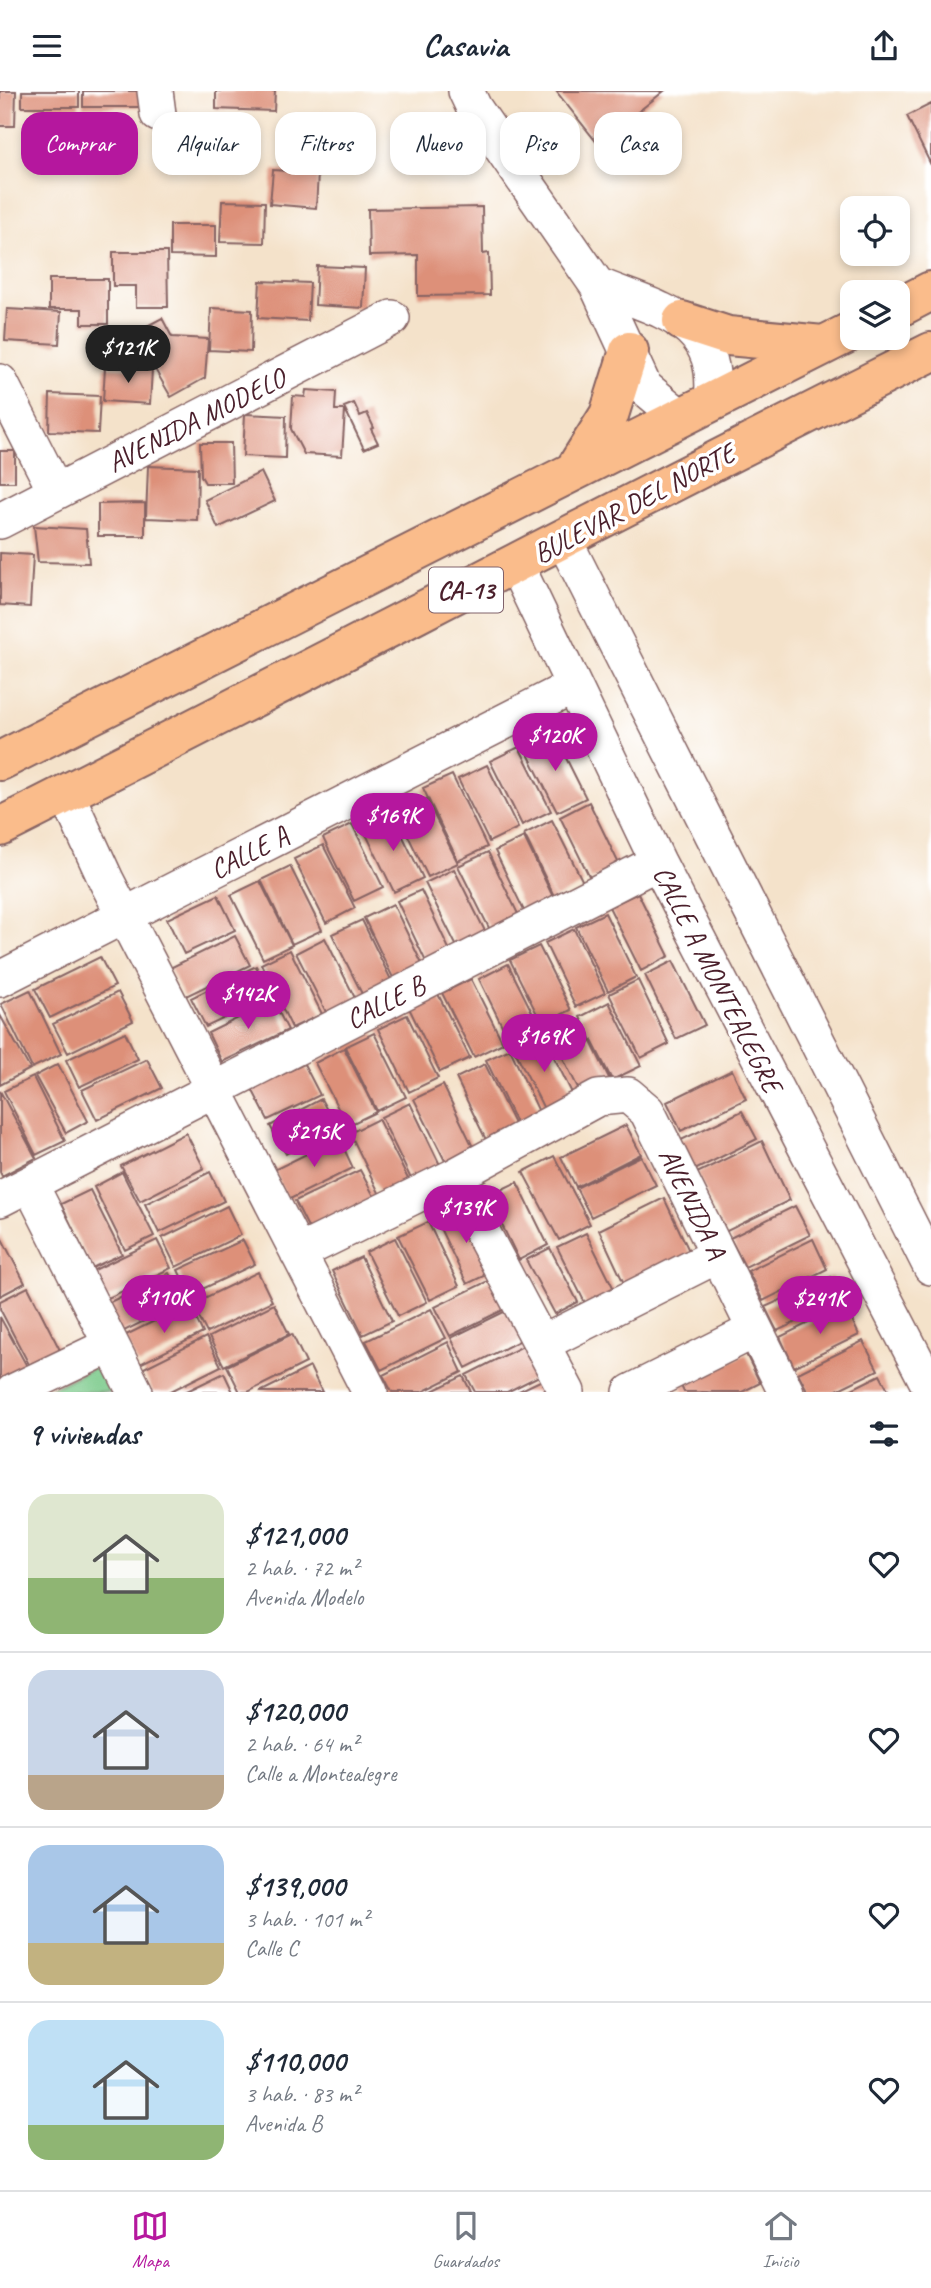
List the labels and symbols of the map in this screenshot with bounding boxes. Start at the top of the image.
pin: $121K [79,325,177,385]
street label: AVENIDA MODELO [101,359,294,480]
street label: BULEVAR DEL NORTE [527,433,744,571]
road number: CA-13 [429,568,503,613]
pin: $120K [506,713,604,773]
pin: $169K [344,793,442,853]
street label: CALLE A [204,817,295,887]
street label: CALLE A MONTEALEGRE [646,860,792,1102]
street label: CALLE B [340,966,432,1037]
pin: $142K [199,971,297,1031]
pin: $169K [495,1014,593,1074]
pin: $215K [265,1109,363,1169]
street label: AVENIDA A [651,1142,735,1265]
pin: $139K [417,1185,515,1245]
pin: $110K [115,1275,213,1335]
pin: $241K [771,1277,869,1336]

